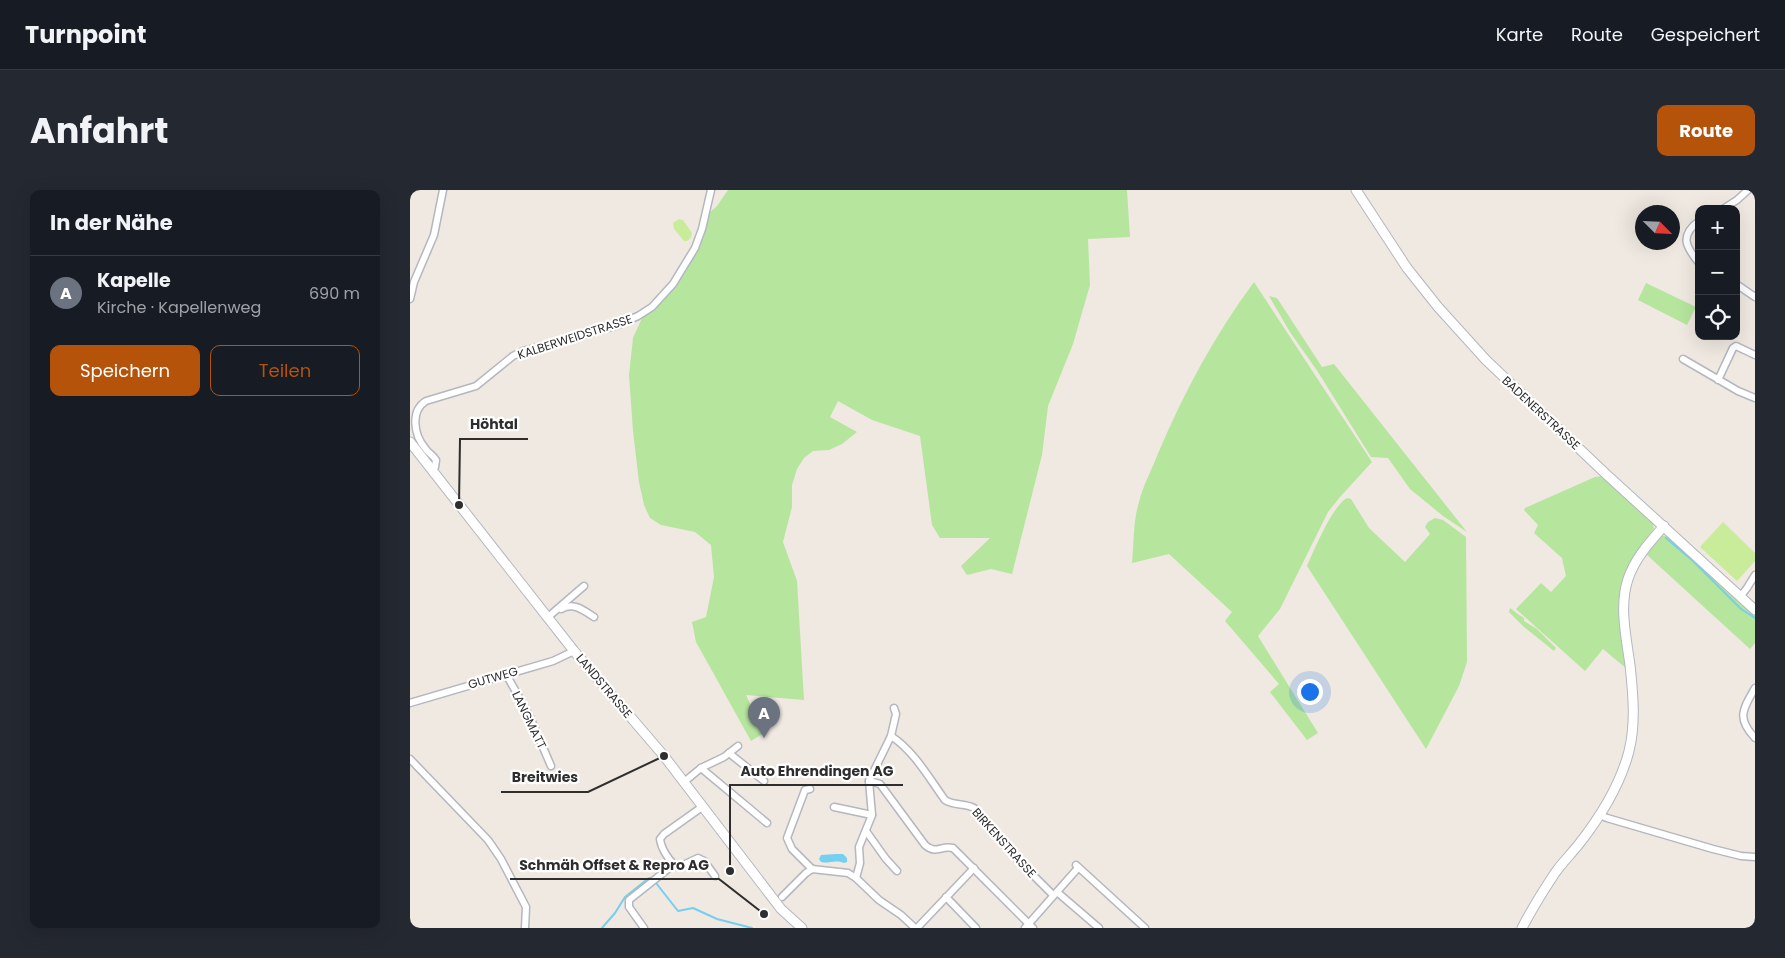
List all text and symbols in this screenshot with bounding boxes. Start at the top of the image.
text: Turnpoint [25,18,146,51]
text: Karte [1496,22,1543,47]
text: Route [1571,22,1623,47]
text: Gespeichert [1651,22,1760,47]
button: Route [1657,105,1755,156]
text: Anfahrt [30,106,169,155]
north arrow [1635,205,1680,250]
map controls [1695,205,1740,340]
button: + [1695,205,1740,250]
text: In der Nähe [50,208,173,237]
button: − [1695,250,1740,295]
text: Kapelle [97,267,171,294]
text: A [60,282,72,305]
text: 690 m [309,282,360,305]
button: locate [1695,295,1740,340]
text: Kirche · Kapellenweg [97,296,261,319]
street label: KALBERWEIDSTRASSE [515,310,634,363]
button: Speichern [50,345,200,396]
button: Teilen [210,345,360,396]
street label: BADENERSTRASSE [1499,372,1584,453]
callout: Höhtal [460,410,528,439]
text: Höhtal [470,414,518,434]
street label: LANDSTRASSE [572,650,636,722]
street label: GUTWEG [466,662,520,693]
your location [1297,679,1323,705]
street label: LANGMATT [508,688,551,752]
pin: A [748,697,780,738]
callout: Auto Ehrendingen AG [730,756,903,785]
text: Auto Ehrendingen AG [741,761,894,781]
callout: Breitwies [501,763,588,792]
text: Breitwies [512,767,578,787]
street label: BIRKENSTRASSE [968,804,1040,881]
callout: Schmäh Offset & Repro AG [510,850,719,879]
text: Schmäh Offset & Repro AG [519,855,709,875]

